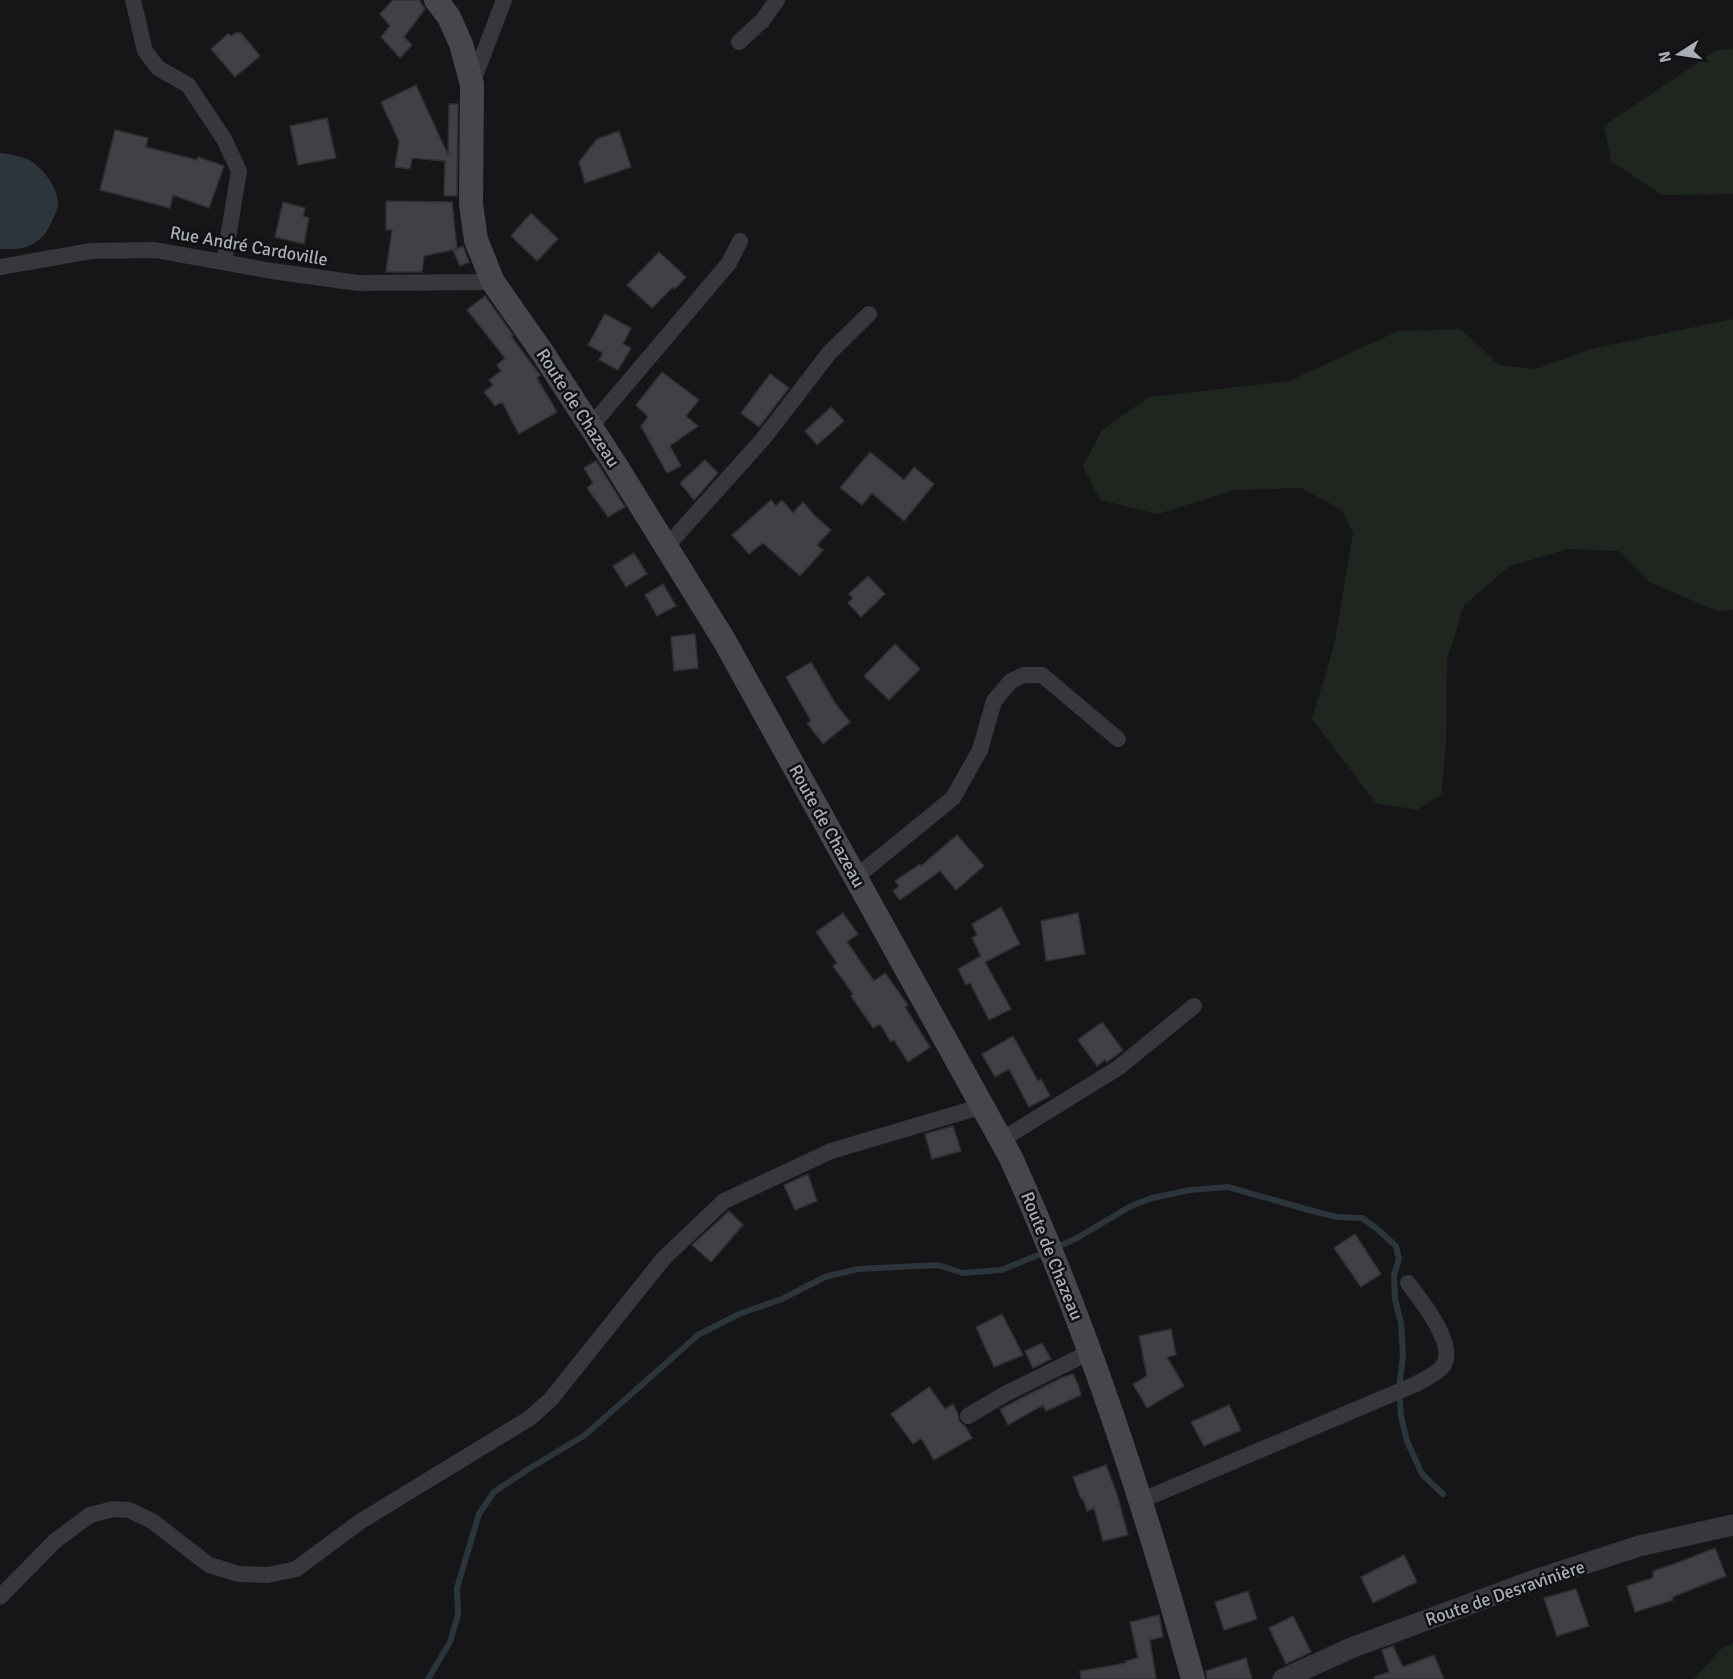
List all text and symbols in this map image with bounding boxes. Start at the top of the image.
north arrow [1649,24,1709,84]
text: N [1654,49,1676,64]
street label: Rue André Cardoville [168,221,330,271]
street label: Route de Chazeau [531,345,625,471]
street label: Route de Chazeau [784,761,870,891]
street label: Route de Chazeau [1016,1188,1088,1324]
street label: Route de Desravinière [1422,1555,1588,1631]

